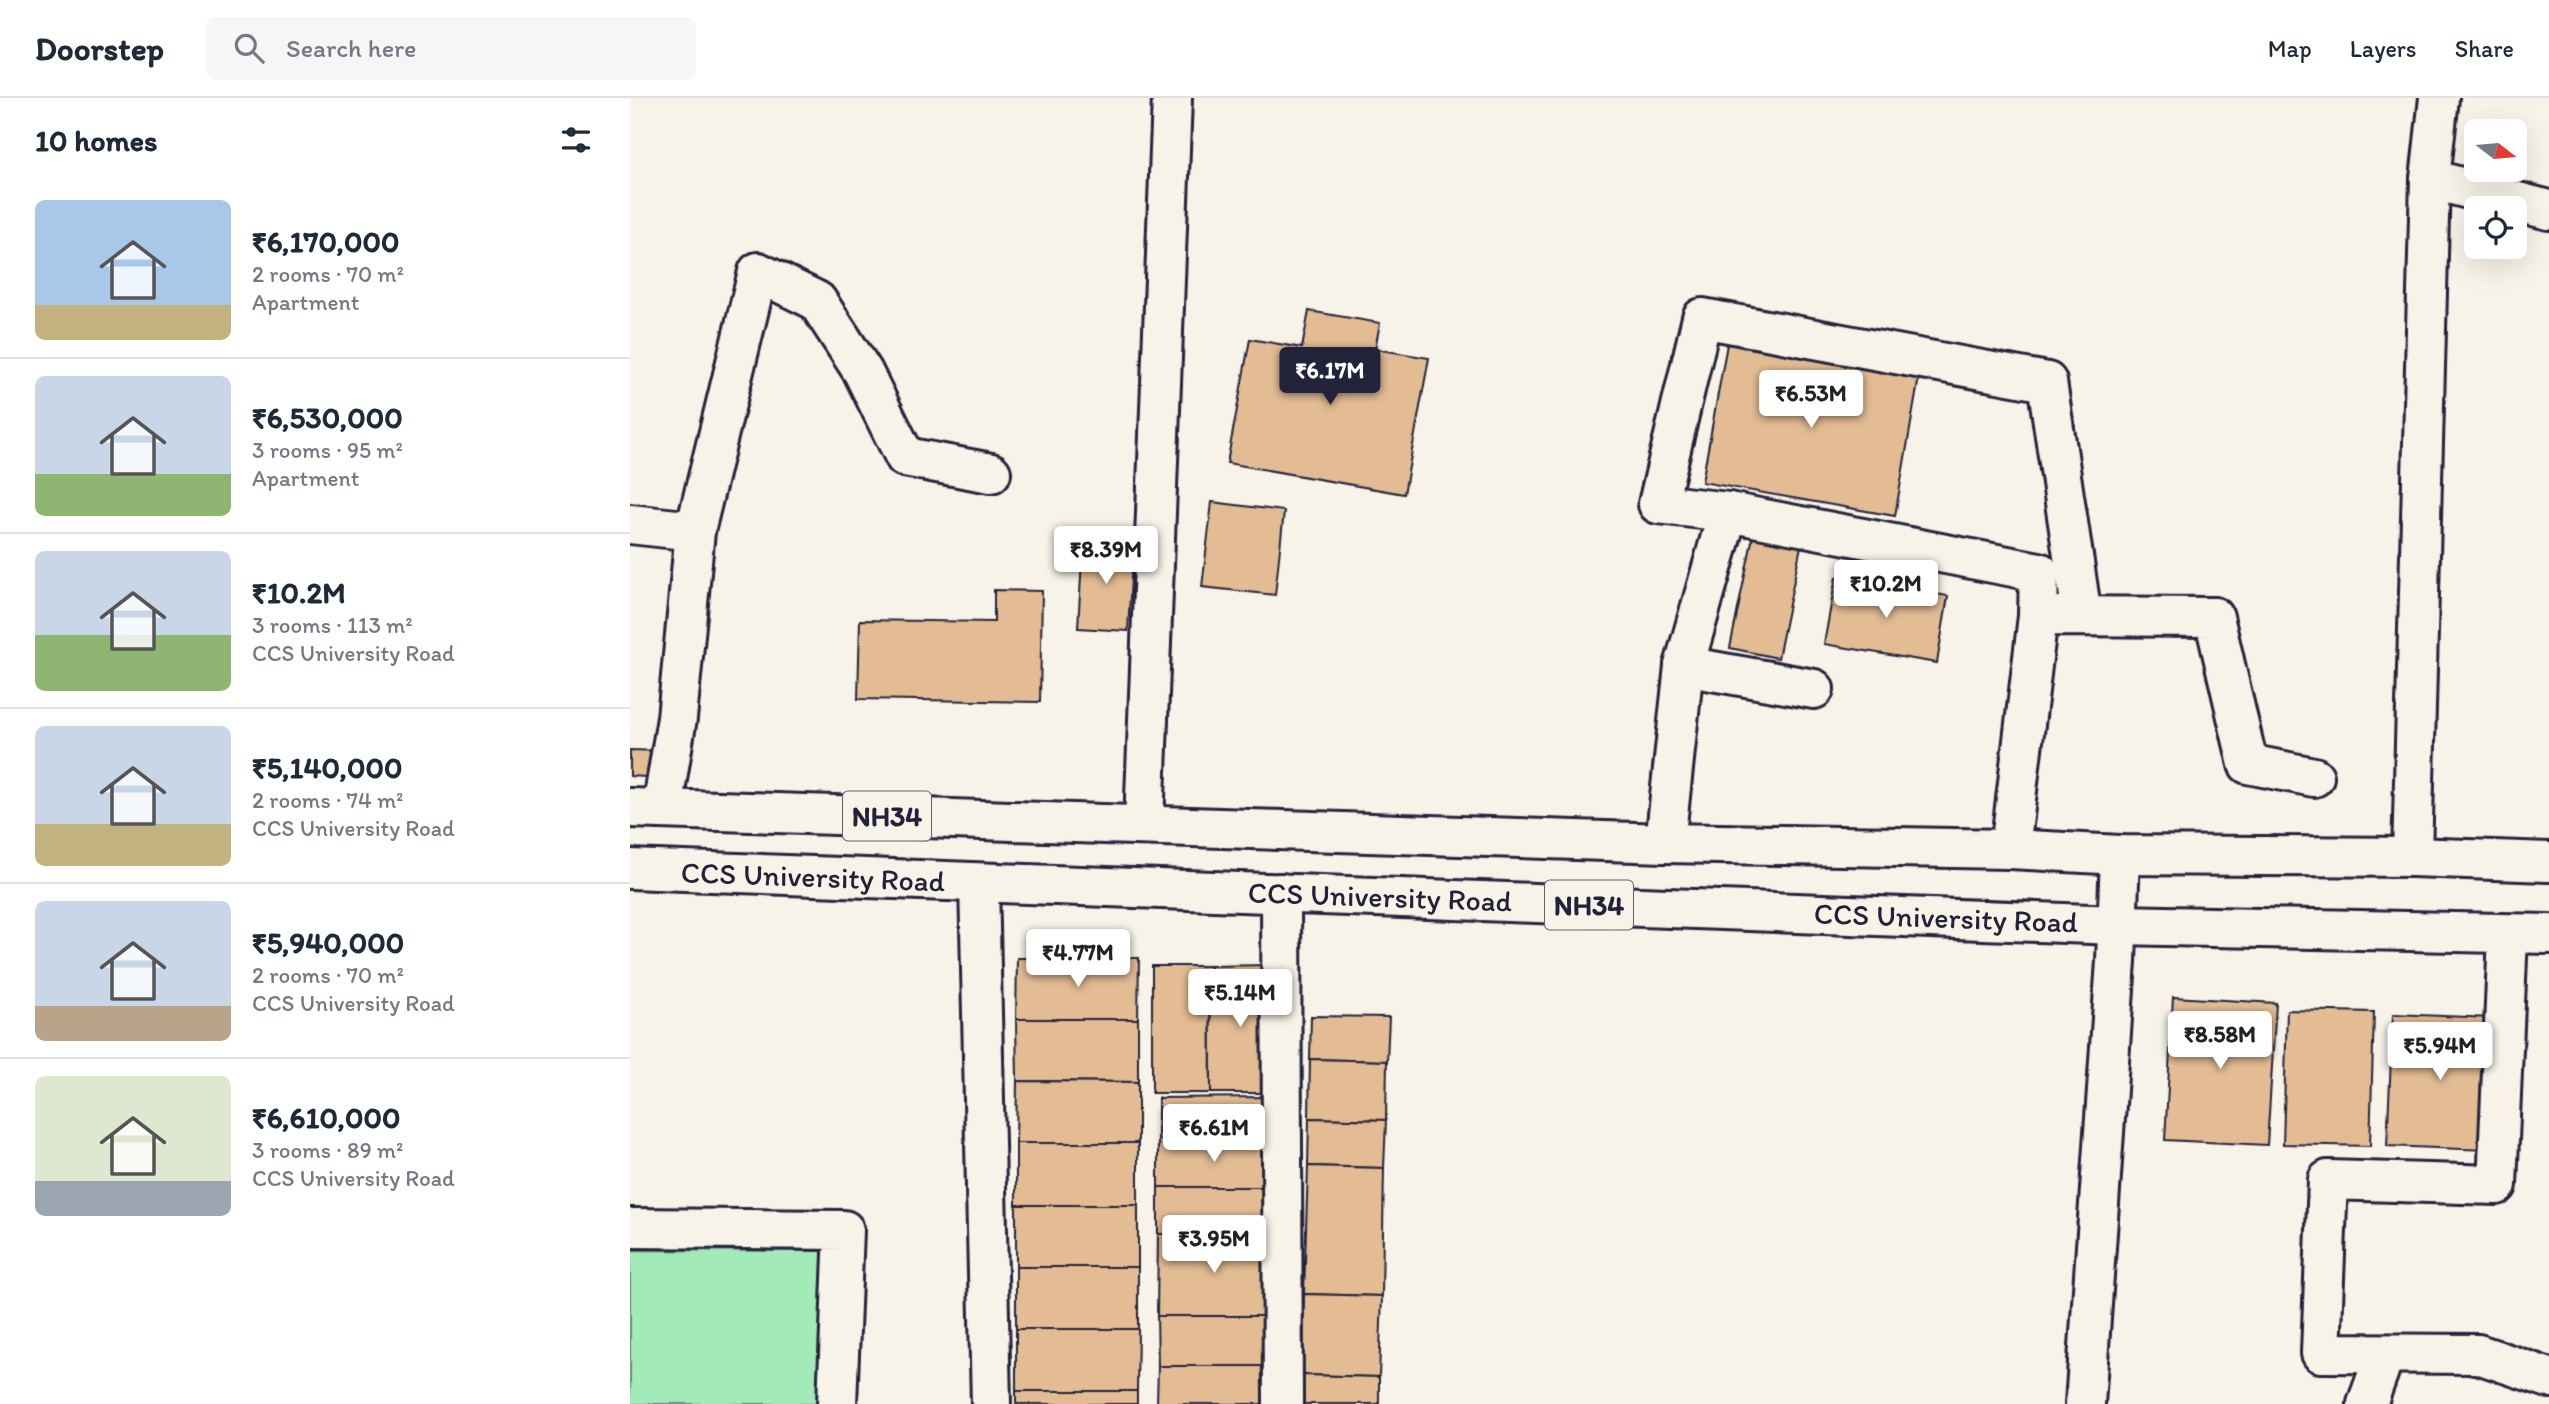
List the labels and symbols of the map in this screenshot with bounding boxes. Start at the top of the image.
north arrow [2464,119,2527,182]
pin: ₹6.17M [1273,348,1387,407]
pin: ₹6.53M [1754,370,1868,430]
pin: ₹8.39M [1049,526,1163,586]
pin: ₹10.2M [1829,560,1943,620]
road number: NH34 [843,792,931,840]
street label: CCS University Road [680,853,946,900]
street label: CCS University Road [1247,873,1513,920]
road number: NH34 [1545,880,1633,930]
street label: CCS University Road [1813,894,2079,941]
pin: ₹4.77M [1021,930,1135,989]
pin: ₹5.14M [1183,970,1297,1029]
pin: ₹8.58M [2163,1012,2277,1071]
pin: ₹5.94M [2383,1023,2497,1082]
pin: ₹6.61M [1157,1104,1271,1164]
pin: ₹3.95M [1157,1216,1271,1275]

